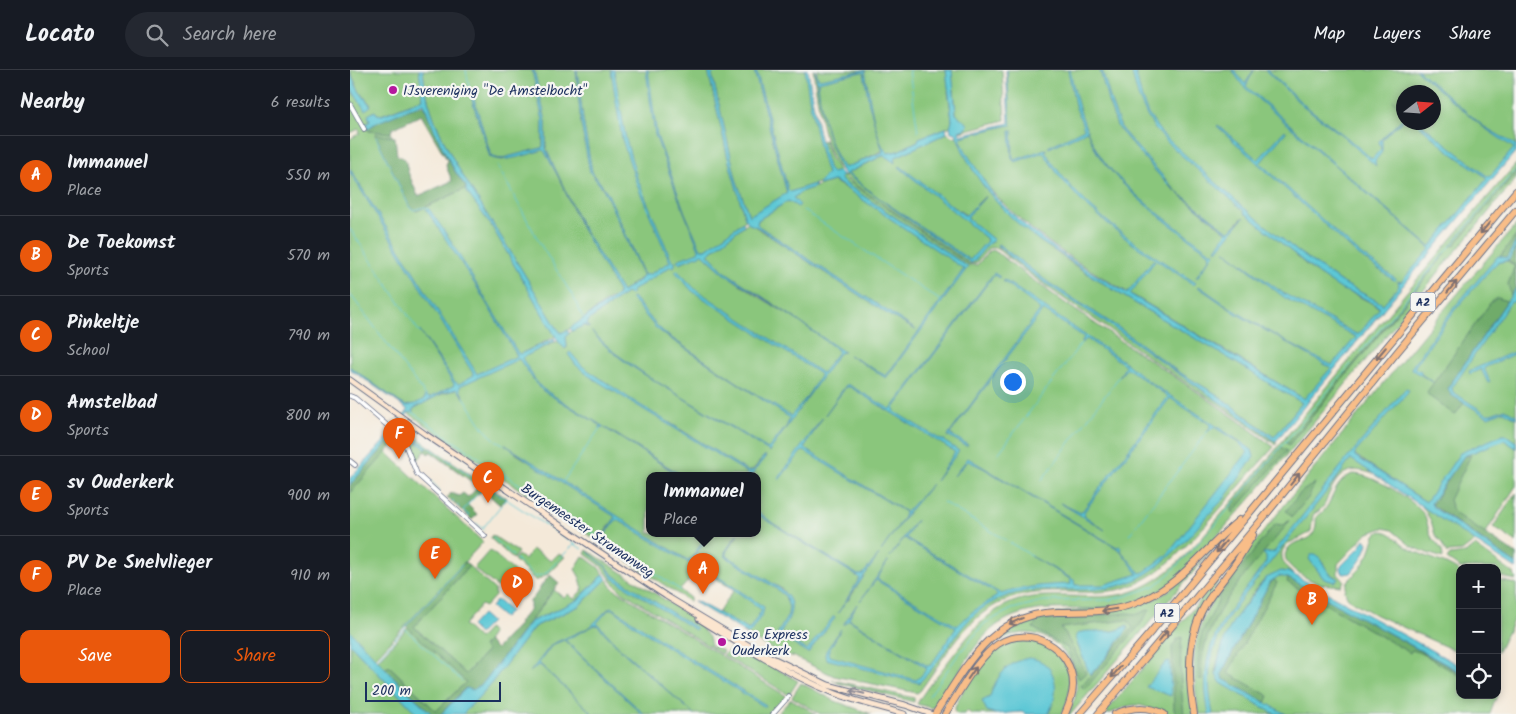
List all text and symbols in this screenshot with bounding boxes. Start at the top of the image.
search box [125,12,475,57]
text: Locato [25,15,95,54]
text: Search here [183,20,276,50]
text: Map [1314,20,1345,49]
text: Layers [1373,20,1421,49]
text: Share [1449,20,1491,49]
icon: search [143,21,171,49]
place label: IJsvereniging "De Amstelbocht" [403,80,588,102]
marker: IJsvereniging "De Amstelbocht" [387,84,399,96]
north arrow [1396,85,1441,130]
text: Nearby [20,86,85,119]
text: 6 results [271,90,330,115]
text: Immanuel [67,148,148,178]
text: A [31,163,41,188]
text: 550 m [286,163,330,188]
text: Place [67,178,101,203]
one-way arrow [1479,221,1490,234]
text: De Toekomst [67,228,176,258]
text: B [31,243,41,268]
text: 570 m [287,243,330,268]
text: Sports [67,258,109,283]
one-way arrow [1446,280,1457,293]
road number: A2 [1410,292,1436,312]
text: Pinkeltje [67,308,139,338]
text: C [31,323,41,348]
text: 790 m [288,323,330,348]
text: School [67,338,110,363]
one-way arrow [1375,346,1386,359]
your location [1000,369,1026,395]
text: Amstelbad [67,388,157,418]
text: D [31,403,41,428]
text: 800 m [285,403,330,428]
text: Sports [67,418,109,443]
pin: F [383,418,415,459]
pin: C [472,462,504,503]
text: sv Ouderkerk [67,468,173,498]
popup [646,472,761,537]
one-way arrow [1289,473,1300,486]
text: Immanuel [663,477,744,507]
street label: Burgemeester Stramanweg [516,478,658,584]
text: E [32,483,40,508]
text: 900 m [287,483,330,508]
text: Sports [67,498,109,523]
text: Place [663,507,698,532]
pin: E [419,538,451,579]
one-way arrow [1215,541,1226,554]
text: PV De Snelvlieger [67,548,212,578]
pin: A [687,553,719,594]
text: F [32,563,40,588]
text: 910 m [290,563,330,588]
map controls [1456,564,1501,699]
button: + [1456,564,1501,609]
pin: D [501,567,533,608]
text: Place [67,578,101,603]
pin: B [1296,584,1328,625]
road number: A2 [1154,604,1180,622]
one-way arrow [1102,605,1118,615]
button: − [1456,609,1501,654]
one-way arrow [1009,617,1024,627]
place label: Esso Express Ouderkerk [732,624,808,662]
button: Save [20,630,170,683]
button: Share [180,630,330,683]
one-way arrow [1157,630,1169,643]
marker: Esso Express Ouderkerk [716,636,728,648]
button: locate [1456,654,1501,699]
one-way arrow [1111,665,1122,678]
one-way arrow [967,666,977,680]
scale bar [365,679,501,702]
text: 200 m [372,680,411,702]
one-way arrow [849,687,865,696]

